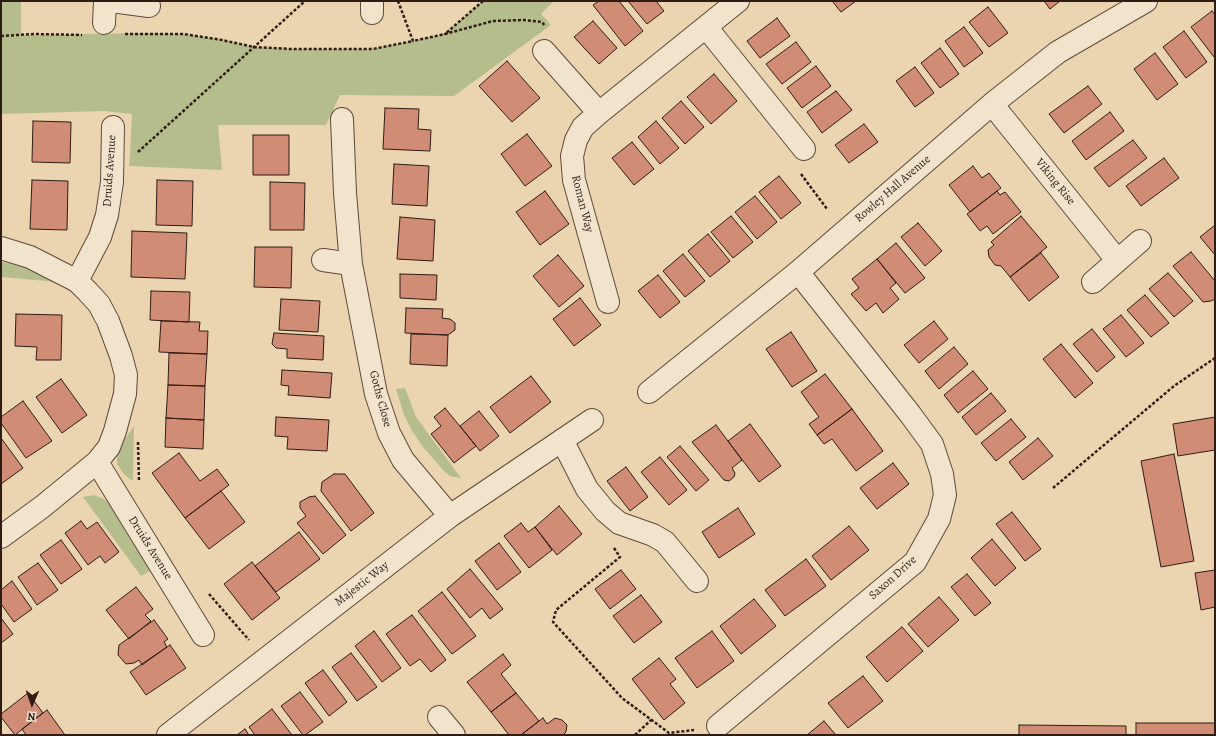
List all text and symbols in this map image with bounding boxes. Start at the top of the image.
street label: Druids Avenue [100,134,120,208]
street label: Rowley Hall Avenue [852,152,934,226]
street label: Viking Rise [1032,156,1078,208]
street label: Roman Way [568,174,596,234]
street label: Goths Close [366,369,394,429]
street label: Druids Avenue [125,514,175,582]
street label: Saxon Drive [866,553,920,603]
street label: Majestic Way [332,558,392,610]
north arrow [12,684,52,724]
text: N [27,709,36,724]

